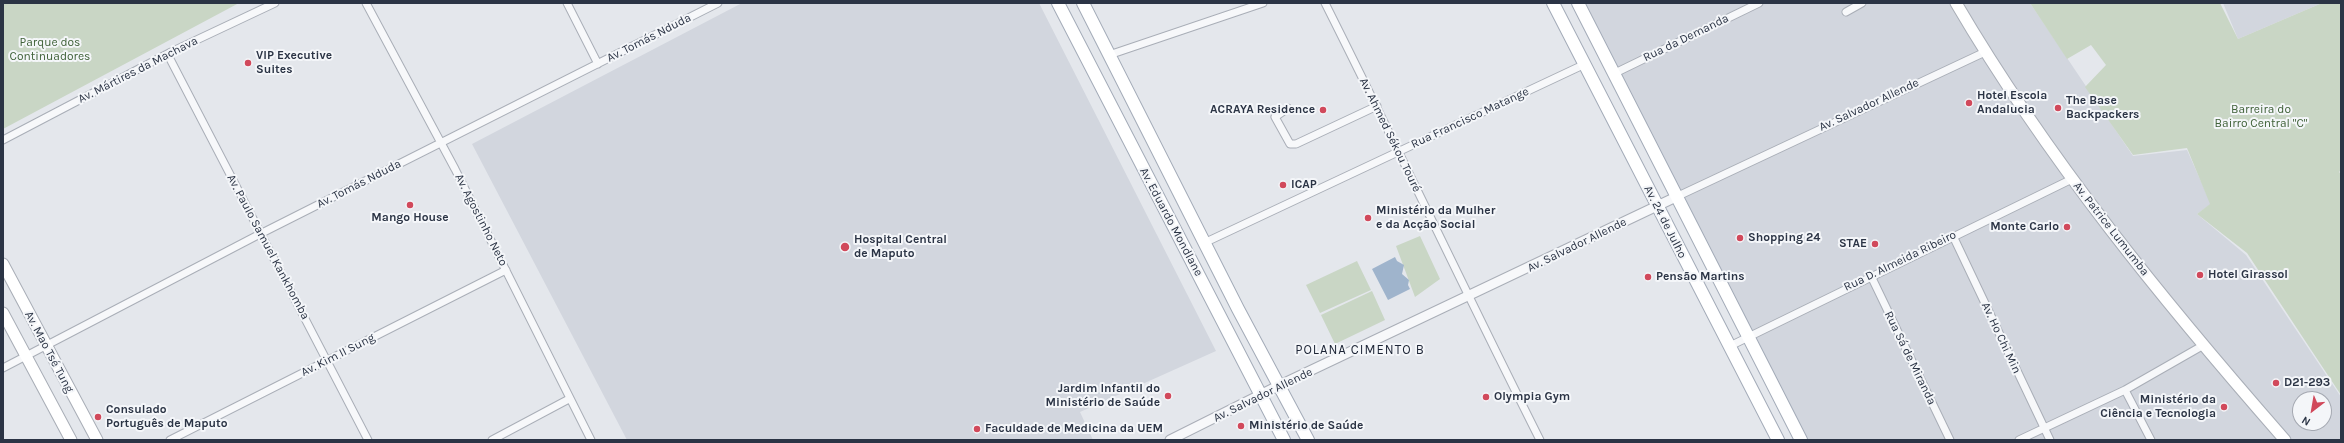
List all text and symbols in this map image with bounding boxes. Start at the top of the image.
street label: Av. Tomás Nduda [604,11,694,65]
street label: Rua da Demanda [1641,11,1731,65]
street label: Av. Mártires da Machava [76,34,200,106]
park label: Parque dos Continuadores [10,36,90,64]
place label: VIP Executive Suites [256,49,332,77]
marker: VIP Executive Suites [243,58,253,68]
street label: Av. Ahmed Sékou Touré [1356,76,1424,194]
street label: Av. Salvador Allende [1817,76,1921,134]
street label: Rua Francisco Matange [1409,84,1531,152]
place label: Hotel Escola Andalucia [1977,89,2047,117]
place label: The Base Backpackers [2066,94,2139,122]
marker: Hotel Escola Andalucia [1964,98,1974,108]
place label: ACRAYA Residence [1210,103,1315,117]
marker: The Base Backpackers [2053,103,2063,113]
park label: Barreira do Bairro Central "C" [2215,103,2307,131]
marker: ACRAYA Residence [1318,105,1328,115]
street label: Av. Tomás Nduda [314,157,404,211]
street label: Av. Eduardo Mondlane [1136,165,1206,279]
street label: Av. Agostinho Neto [452,171,510,269]
street label: Av. Paulo Samuel Kankhomba [224,172,312,322]
place label: ICAP [1291,178,1317,192]
street label: Av. Patrice Lumumba [2070,179,2152,279]
marker: ICAP [1278,180,1288,190]
street label: Av. 24 de Julho [1641,183,1689,261]
marker: Mango House [405,200,415,210]
place label: Ministério da Mulher e da Acção Social [1376,204,1495,232]
place label: Mango House [371,211,449,225]
marker: Ministério da Mulher e da Acção Social [1363,213,1373,223]
street label: Av. Salvador Allende [1525,215,1629,275]
place label: Monte Carlo [1990,220,2059,234]
marker: Monte Carlo [2062,222,2072,232]
street label: Rua D. Almeida Ribeiro [1841,227,1959,295]
place label: Shopping 24 [1748,231,1820,245]
place label: Hospital Central de Maputo [854,233,947,261]
marker: Shopping 24 [1735,233,1745,243]
place label: STAE [1839,237,1867,251]
marker: STAE [1870,239,1880,249]
marker: Hospital Central de Maputo [839,241,851,253]
place label: Hotel Girassol [2208,268,2288,282]
place label: Pensão Martins [1656,270,1745,284]
marker: Hotel Girassol [2195,270,2205,280]
marker: Pensão Martins [1643,272,1653,282]
street label: Av. Ho Chi Min [1978,300,2024,376]
street label: Av. Mao Tsé Tung [21,309,77,395]
street label: Rua Sá de Miranda [1881,309,1939,407]
street label: Av. Kim II Sung [299,330,377,380]
district label: POLANA CIMENTO B [1295,342,1425,358]
street label: Av. Salvador Allende [1211,365,1315,425]
place label: D21-293 [2284,376,2330,390]
marker: D21-293 [2271,378,2281,388]
place label: Jardim Infantil do Ministério de Saúde [1046,382,1160,410]
place label: Olympia Gym [1494,390,1570,404]
marker: Jardim Infantil do Ministério de Saúde [1163,391,1173,401]
north arrow [2292,391,2332,431]
marker: Olympia Gym [1481,392,1491,402]
place label: Ministério da Ciência e Tecnologia [2100,393,2216,421]
marker: Ministério da Ciência e Tecnologia [2219,402,2229,412]
place label: Consulado Português de Maputo [106,403,228,431]
marker: Consulado Português de Maputo [93,412,103,422]
text: N [2299,413,2313,428]
place label: Ministério de Saúde [1249,419,1363,433]
marker: Ministério de Saúde [1236,421,1246,431]
place label: Faculdade de Medicina da UEM [985,422,1163,436]
marker: Faculdade de Medicina da UEM [972,424,982,434]

